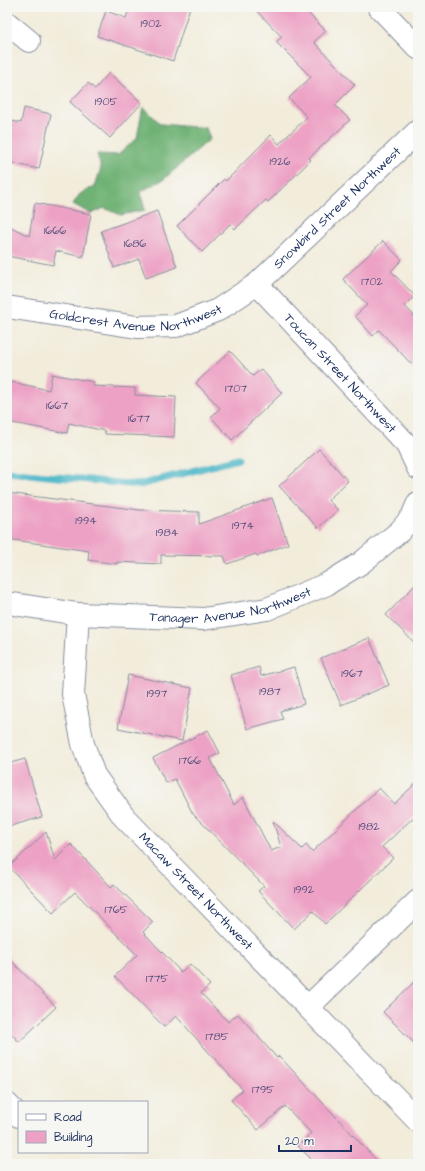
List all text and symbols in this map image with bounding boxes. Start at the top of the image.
house number: 1902 [141,16,162,31]
house number: 1905 [95,94,117,109]
street label: Snowbird Street Northwest [269,142,406,273]
house number: 1926 [270,154,291,169]
house number: 1666 [44,223,66,238]
house number: 1686 [124,236,146,251]
house number: 1702 [361,274,383,289]
street label: Goldcrest Avenue Northwest [48,300,226,336]
street label: Toucan Street Northwest [280,309,401,438]
house number: 1707 [225,381,247,396]
house number: 1667 [46,398,68,413]
house number: 1677 [128,411,150,426]
house number: 1994 [75,513,97,528]
house number: 1974 [232,518,254,533]
house number: 1984 [156,525,179,540]
street label: Tanager Avenue Northwest [149,582,314,628]
house number: 1967 [341,666,363,681]
house number: 1987 [259,684,281,699]
house number: 1997 [147,686,168,701]
house number: 1766 [179,753,201,768]
house number: 1982 [358,819,380,834]
street label: Macaw Street Northwest [135,829,257,955]
house number: 1992 [294,882,315,897]
house number: 1765 [105,902,128,917]
house number: 1775 [146,971,169,986]
house number: 1785 [205,1029,229,1044]
house number: 1795 [252,1082,274,1097]
legend [18,1101,148,1153]
text: Road [54,1109,82,1126]
scale bar [279,1127,351,1153]
text: Building [54,1129,92,1147]
text: 20 m [285,1133,314,1150]

